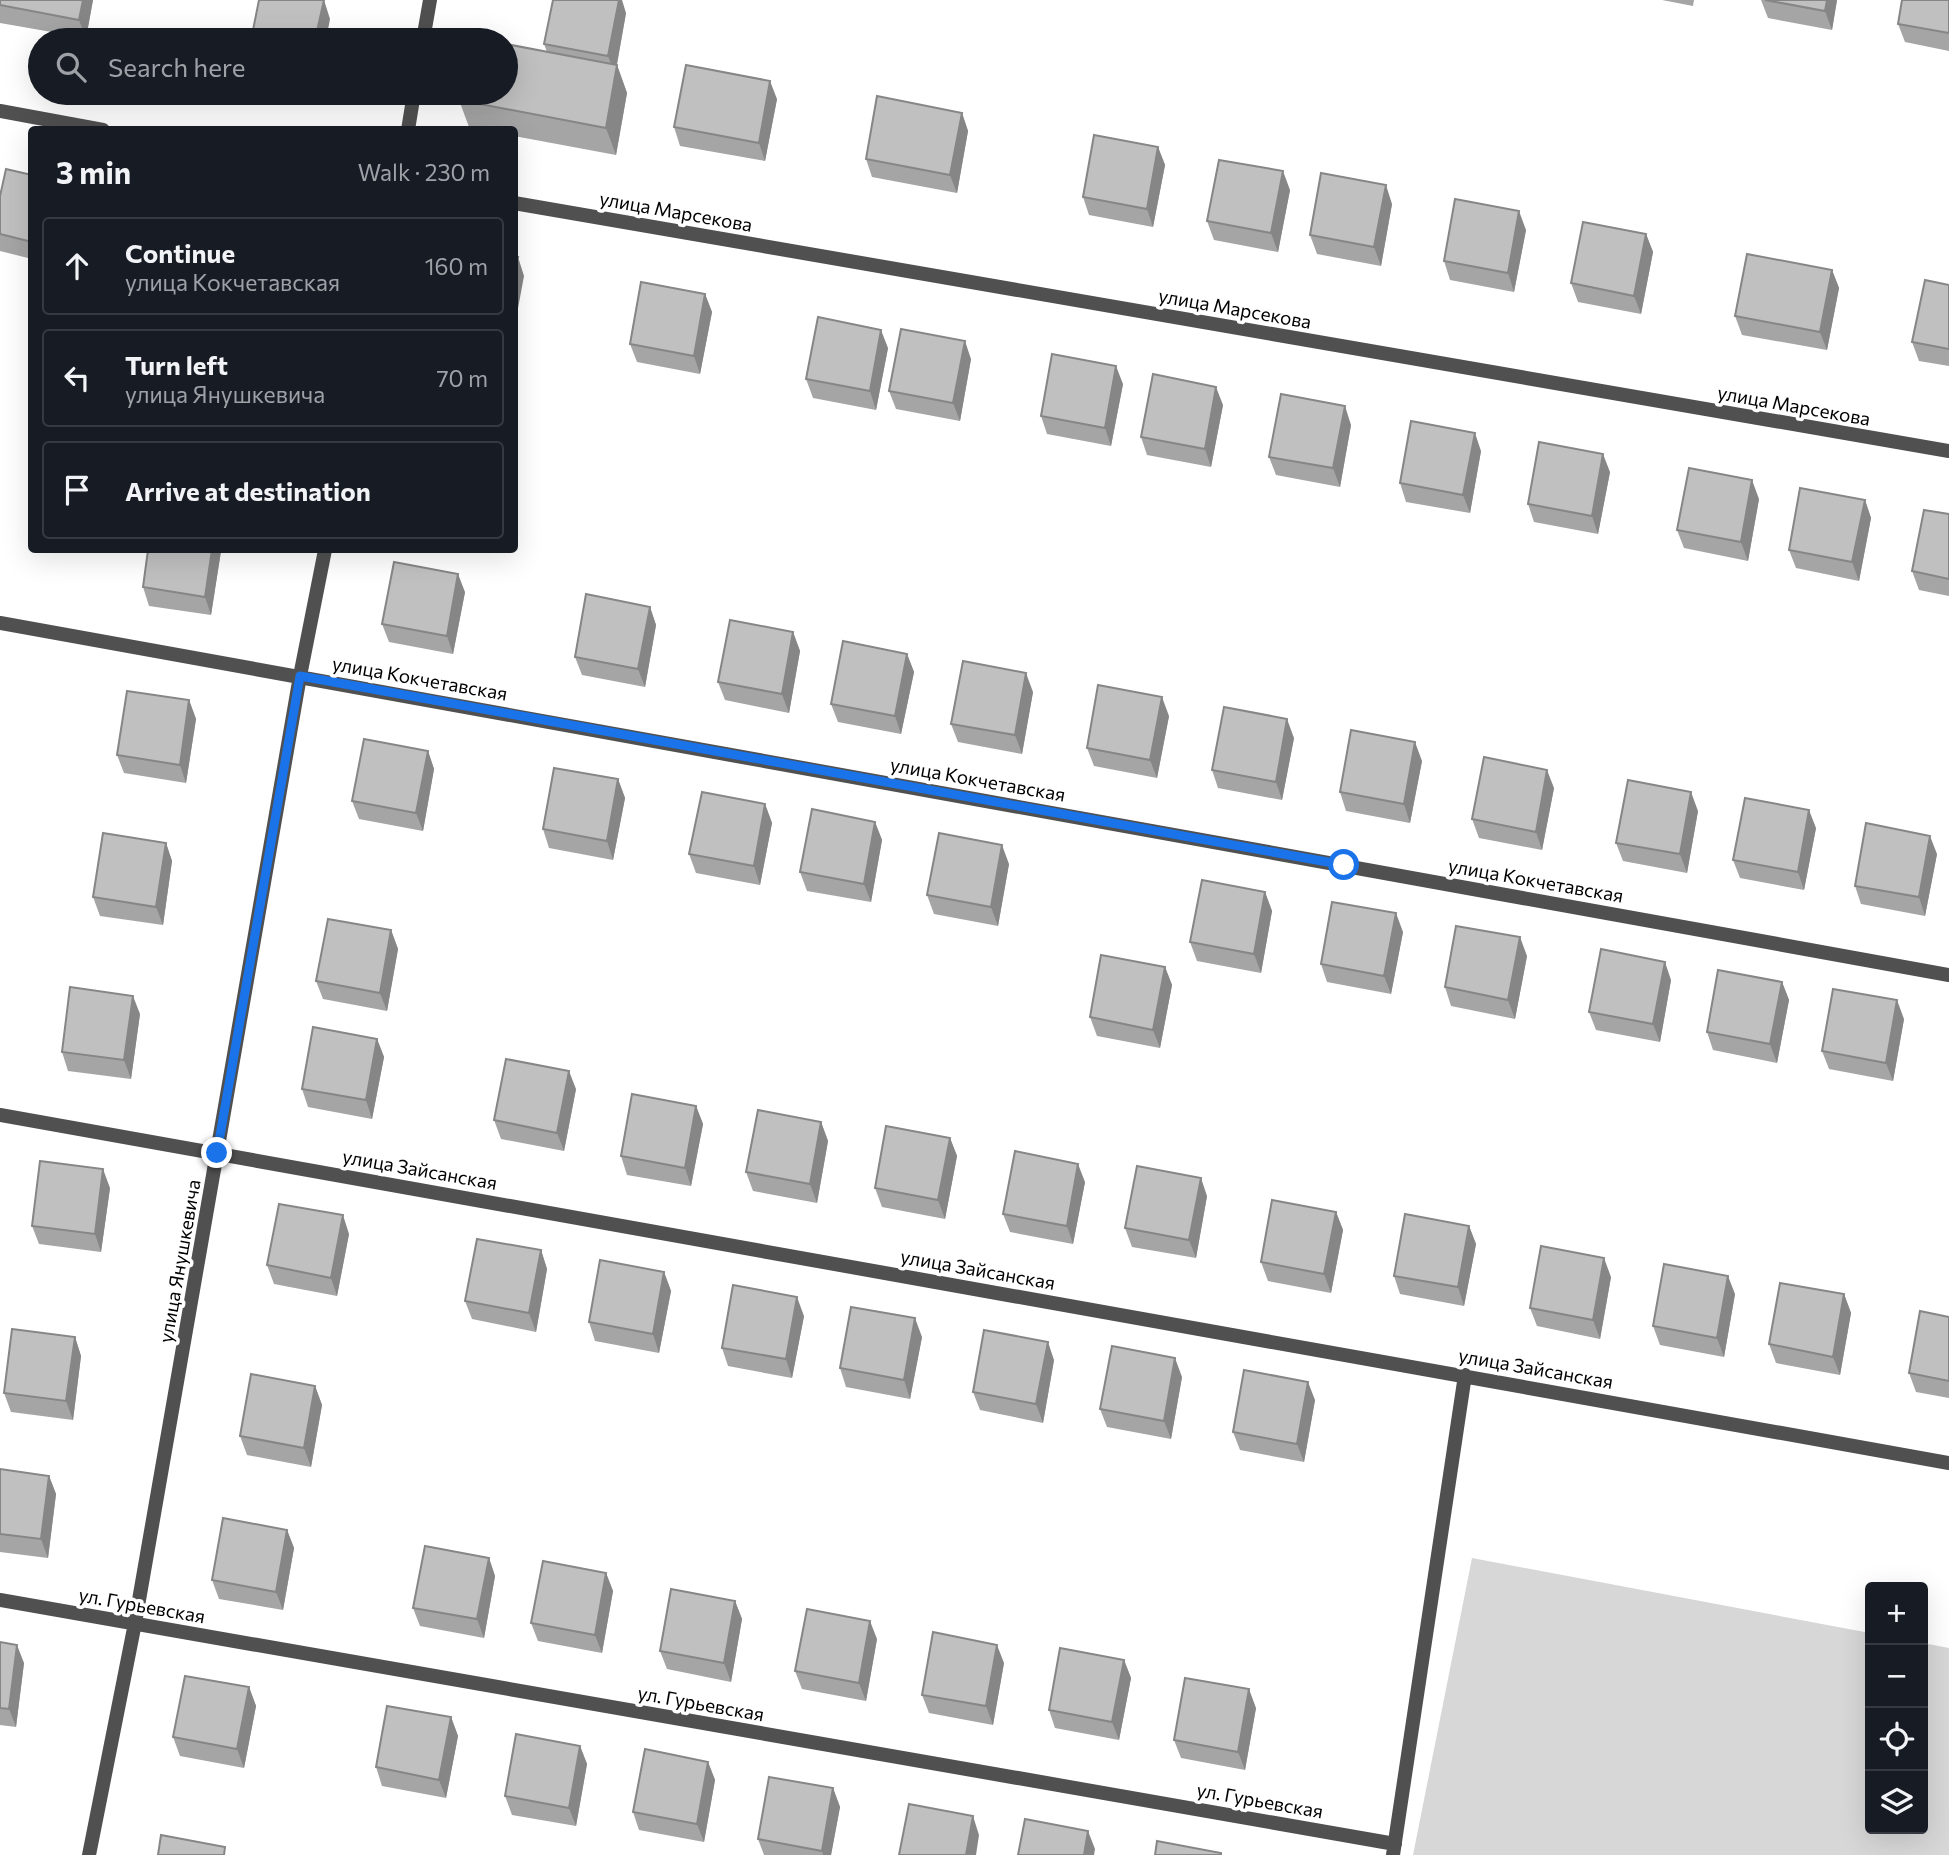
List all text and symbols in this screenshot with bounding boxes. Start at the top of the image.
search box [28,28,518,105]
icon: search [52,48,90,86]
text: Search here [108,51,246,82]
text: 3 min [56,153,131,190]
text: Walk · 230 m [358,158,490,186]
street label: улица Марсекова [598,186,754,236]
text: Continue [125,237,235,268]
icon: ahead [58,247,96,285]
text: 160 m [425,252,488,280]
text: улица Кокчетавская [125,268,340,296]
street label: улица Марсекова [1157,283,1313,333]
text: Turn left [125,349,228,380]
icon: left [58,359,96,397]
text: 70 m [436,364,488,392]
text: улица Янушкевича [125,380,325,408]
street label: улица Марсекова [1716,380,1872,430]
icon: arrive [58,471,96,509]
text: Arrive at destination [125,475,371,506]
street label: улица Кокчетавская [331,651,509,705]
street label: улица Кокчетавская [889,752,1067,806]
route start [1328,849,1359,880]
street label: улица Кокчетавская [1447,853,1625,907]
route end [201,1137,232,1168]
street label: улица Зайсанская [341,1144,499,1194]
street label: улица Янушкевича [153,1178,205,1344]
street label: улица Зайсанская [899,1244,1057,1294]
street label: улица Зайсанская [1457,1343,1615,1393]
map controls [1865,1582,1928,1834]
button: + [1865,1582,1928,1645]
street label: ул. Гурьевская [77,1583,207,1627]
button: − [1865,1645,1928,1708]
street label: ул. Гурьевская [636,1681,766,1725]
button: locate [1865,1708,1928,1771]
button: layers [1865,1771,1928,1834]
street label: ул. Гурьевская [1195,1778,1325,1822]

